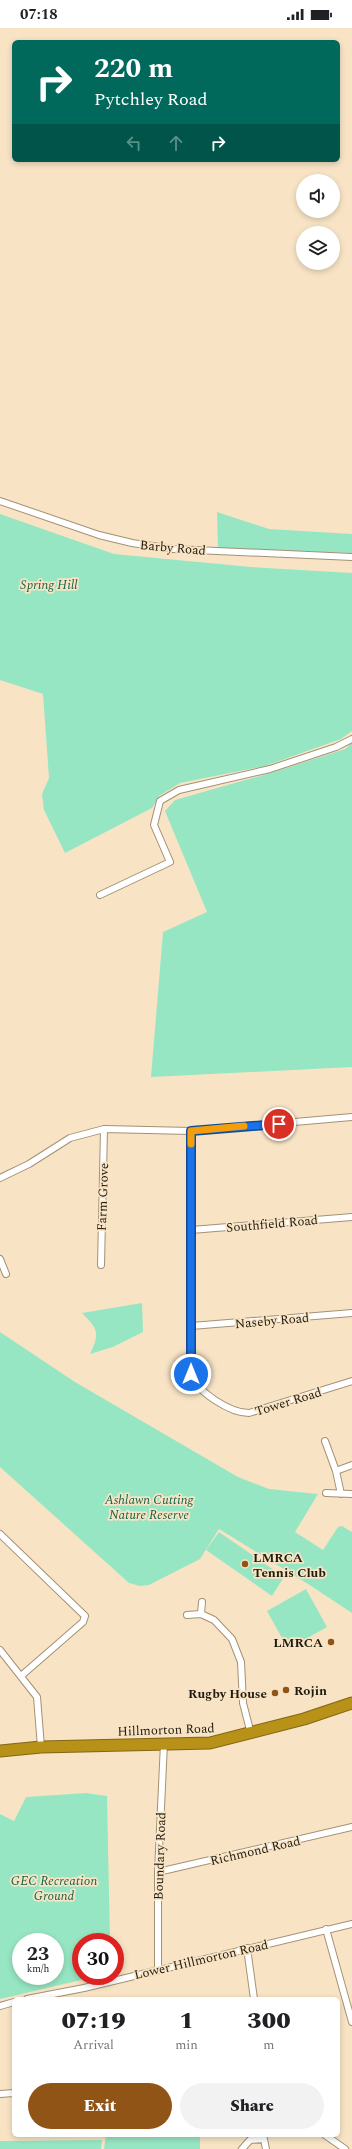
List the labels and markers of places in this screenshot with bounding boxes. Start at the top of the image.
pin [262,1107,296,1141]
place label: LMRCA Tennis Club [253,1548,326,1583]
marker: LMRCA Tennis Club [240,1559,250,1569]
place label: LMRCA [273,1633,323,1653]
marker: LMRCA [326,1637,336,1647]
place label: Rojin [294,1681,327,1701]
place label: Rugby House [188,1684,267,1704]
marker: Rojin [281,1685,291,1695]
marker: Rugby House [270,1688,280,1698]

